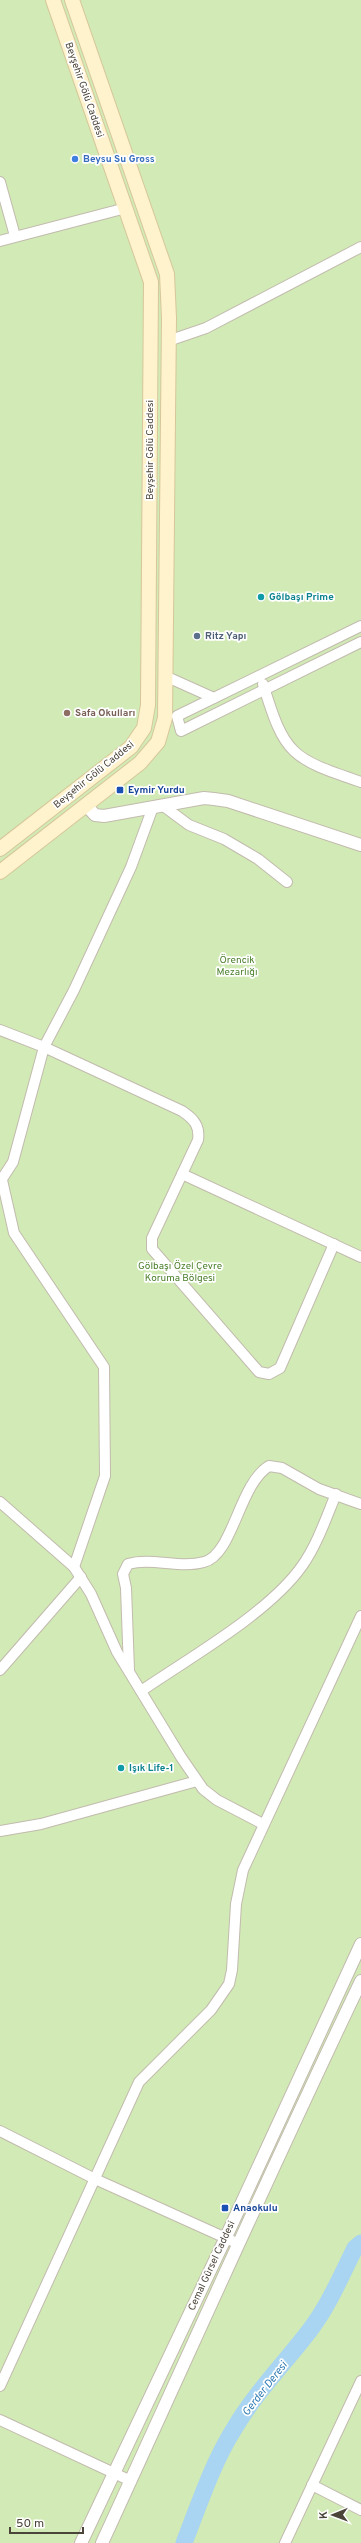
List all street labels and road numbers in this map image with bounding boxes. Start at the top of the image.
street label: Beyşehir Gölü Caddesi [62,41,106,139]
street label: Beyşehir Gölü Caddesi [144,400,157,500]
street label: Beyşehir Gölü Caddesi [51,738,137,812]
street label: Cemal Gürsel Caddesi [185,2219,239,2313]

